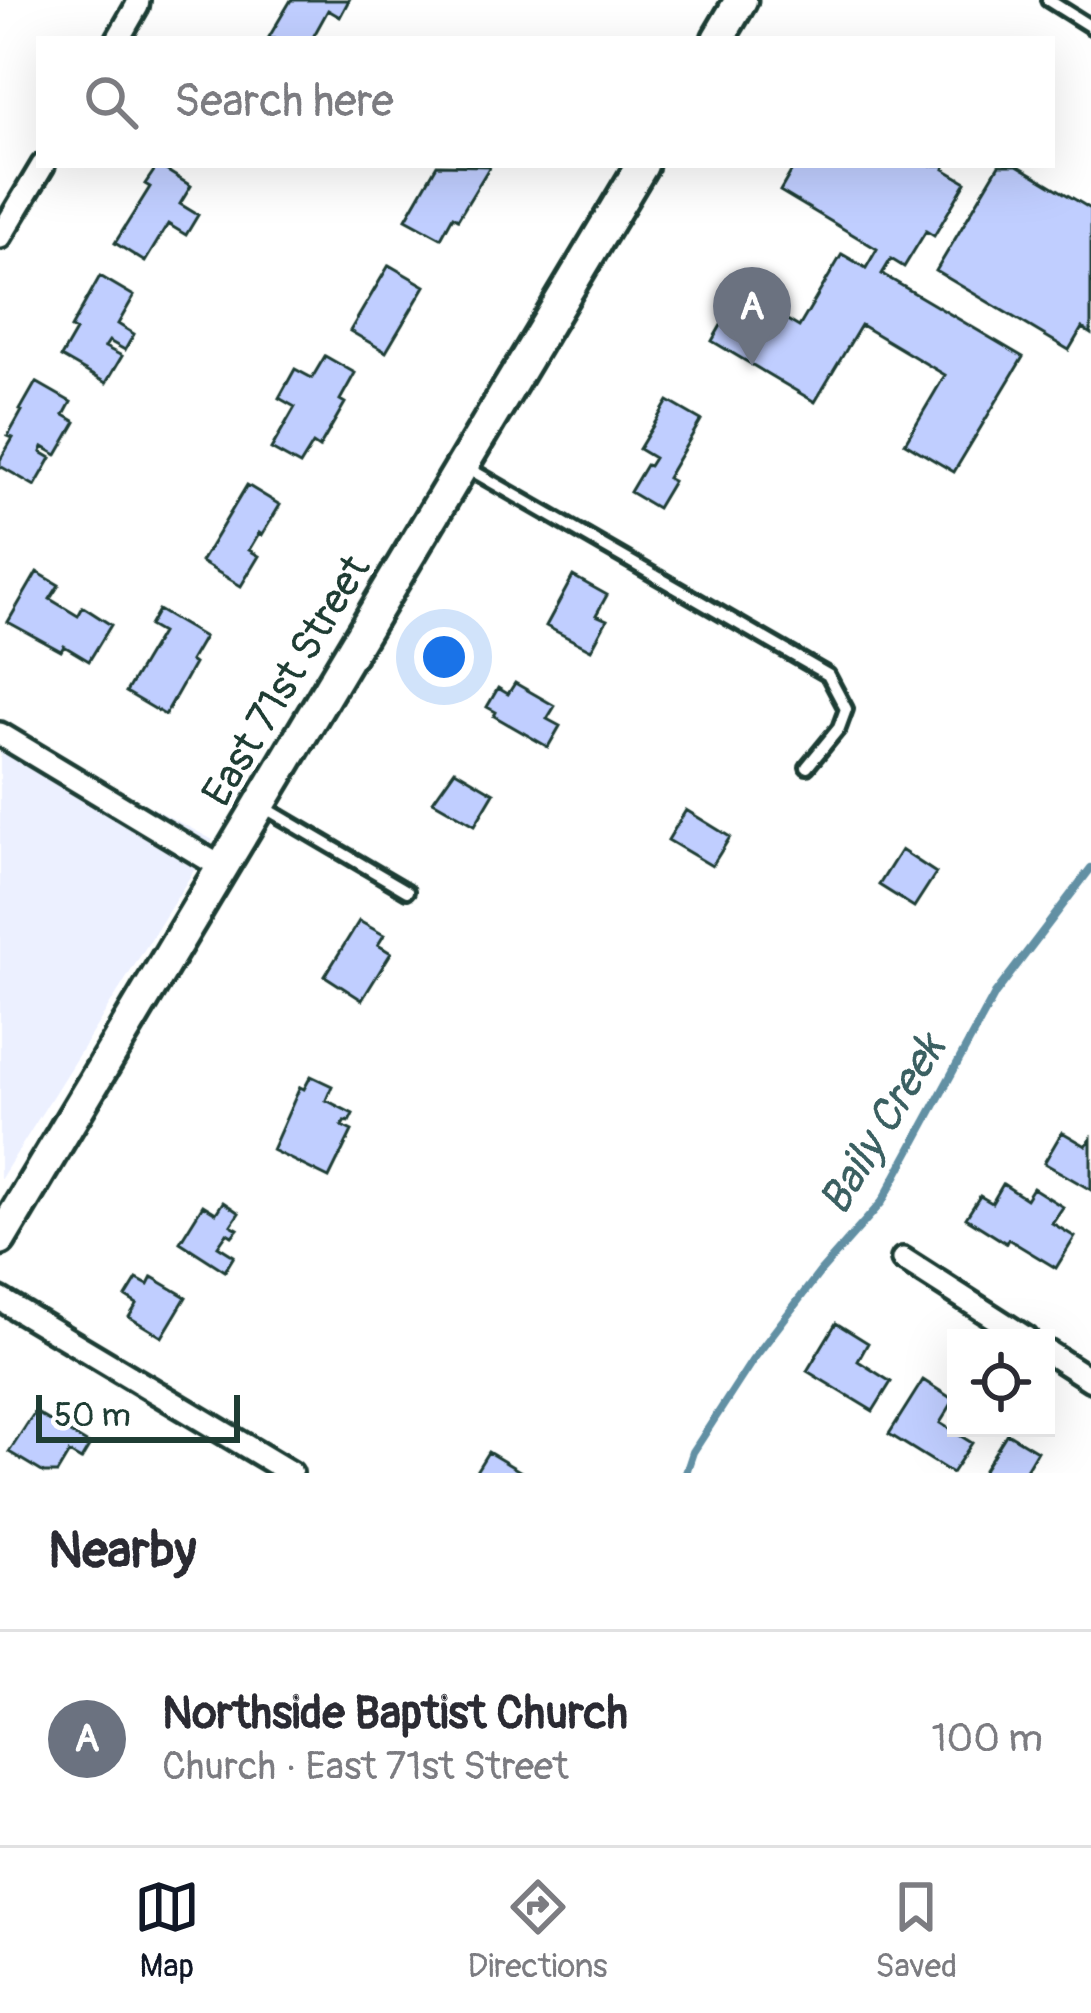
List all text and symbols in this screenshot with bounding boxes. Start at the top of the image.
search box [36,36,1055,168]
icon: search [78,69,144,135]
text: Search here [174,74,394,130]
pin: A [713,267,791,366]
street label: East 71st Street [191,546,382,816]
your location [414,627,474,687]
water label: Baily Creek [807,1021,960,1225]
map controls [947,1329,1055,1437]
button: locate [947,1329,1055,1437]
scale bar [36,1389,240,1442]
text: 50 m [54,1395,131,1436]
text: Nearby [48,1519,196,1583]
text: Northside Baptist Church [162,1686,628,1742]
text: A [74,1714,100,1763]
text: 100 m [931,1714,1043,1763]
text: Church · East 71st Street [162,1742,569,1791]
tab: Map [134,1874,200,1987]
tab: Directions [468,1874,608,1987]
tab: Saved [875,1874,957,1987]

